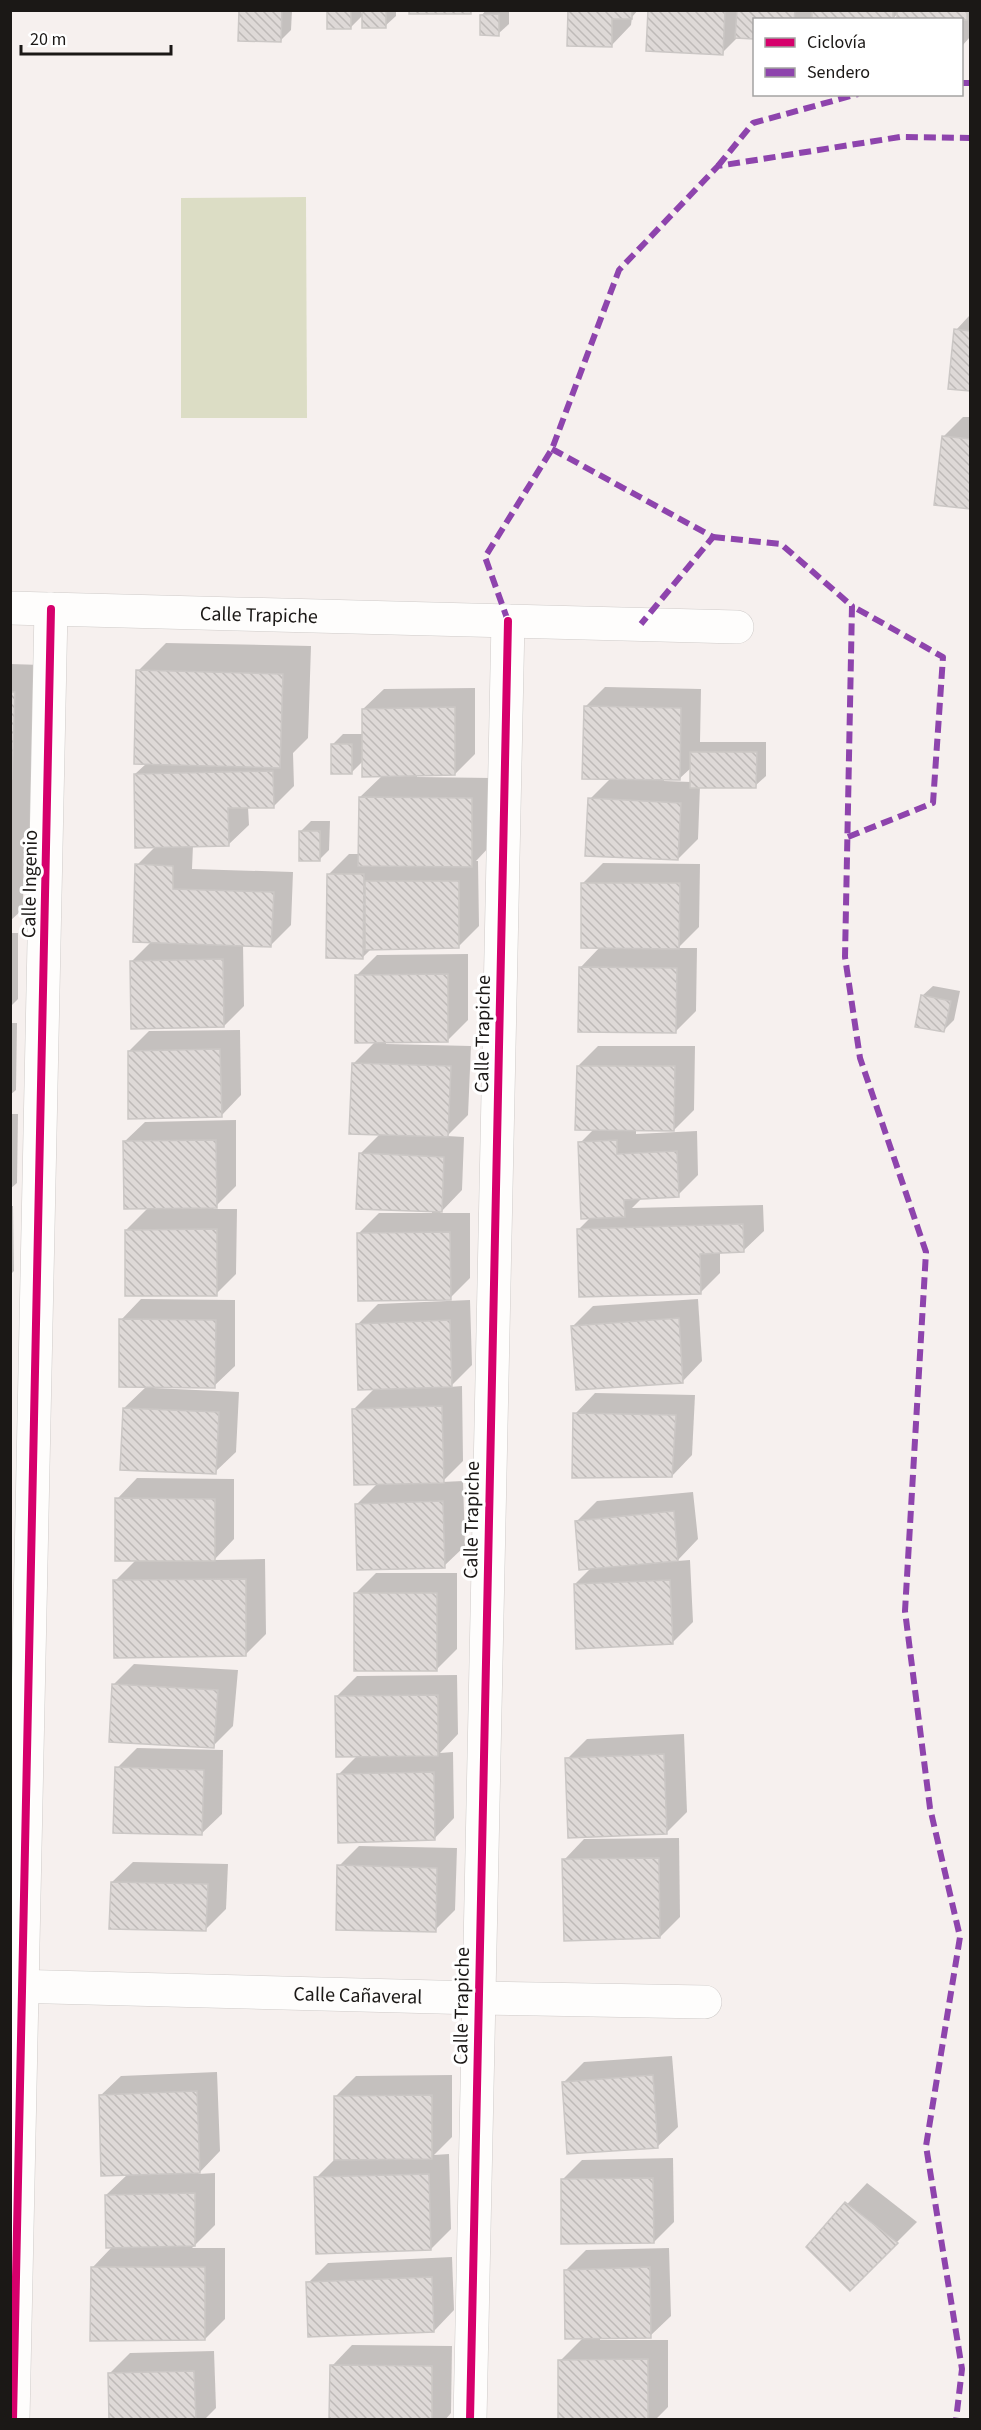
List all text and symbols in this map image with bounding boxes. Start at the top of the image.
scale bar [21,18,171,56]
legend [753,18,963,96]
text: 20 m [30,27,66,52]
text: Ciclovía [807,30,866,55]
text: Sendero [807,60,870,85]
street label: Calle Trapiche [200,600,318,631]
street label: Calle Ingenio [15,830,45,938]
street label: Calle Trapiche [468,975,498,1093]
street label: Calle Trapiche [457,1461,487,1579]
street label: Calle Trapiche [447,1947,477,2065]
street label: Calle Cañaveral [293,1980,423,2012]

